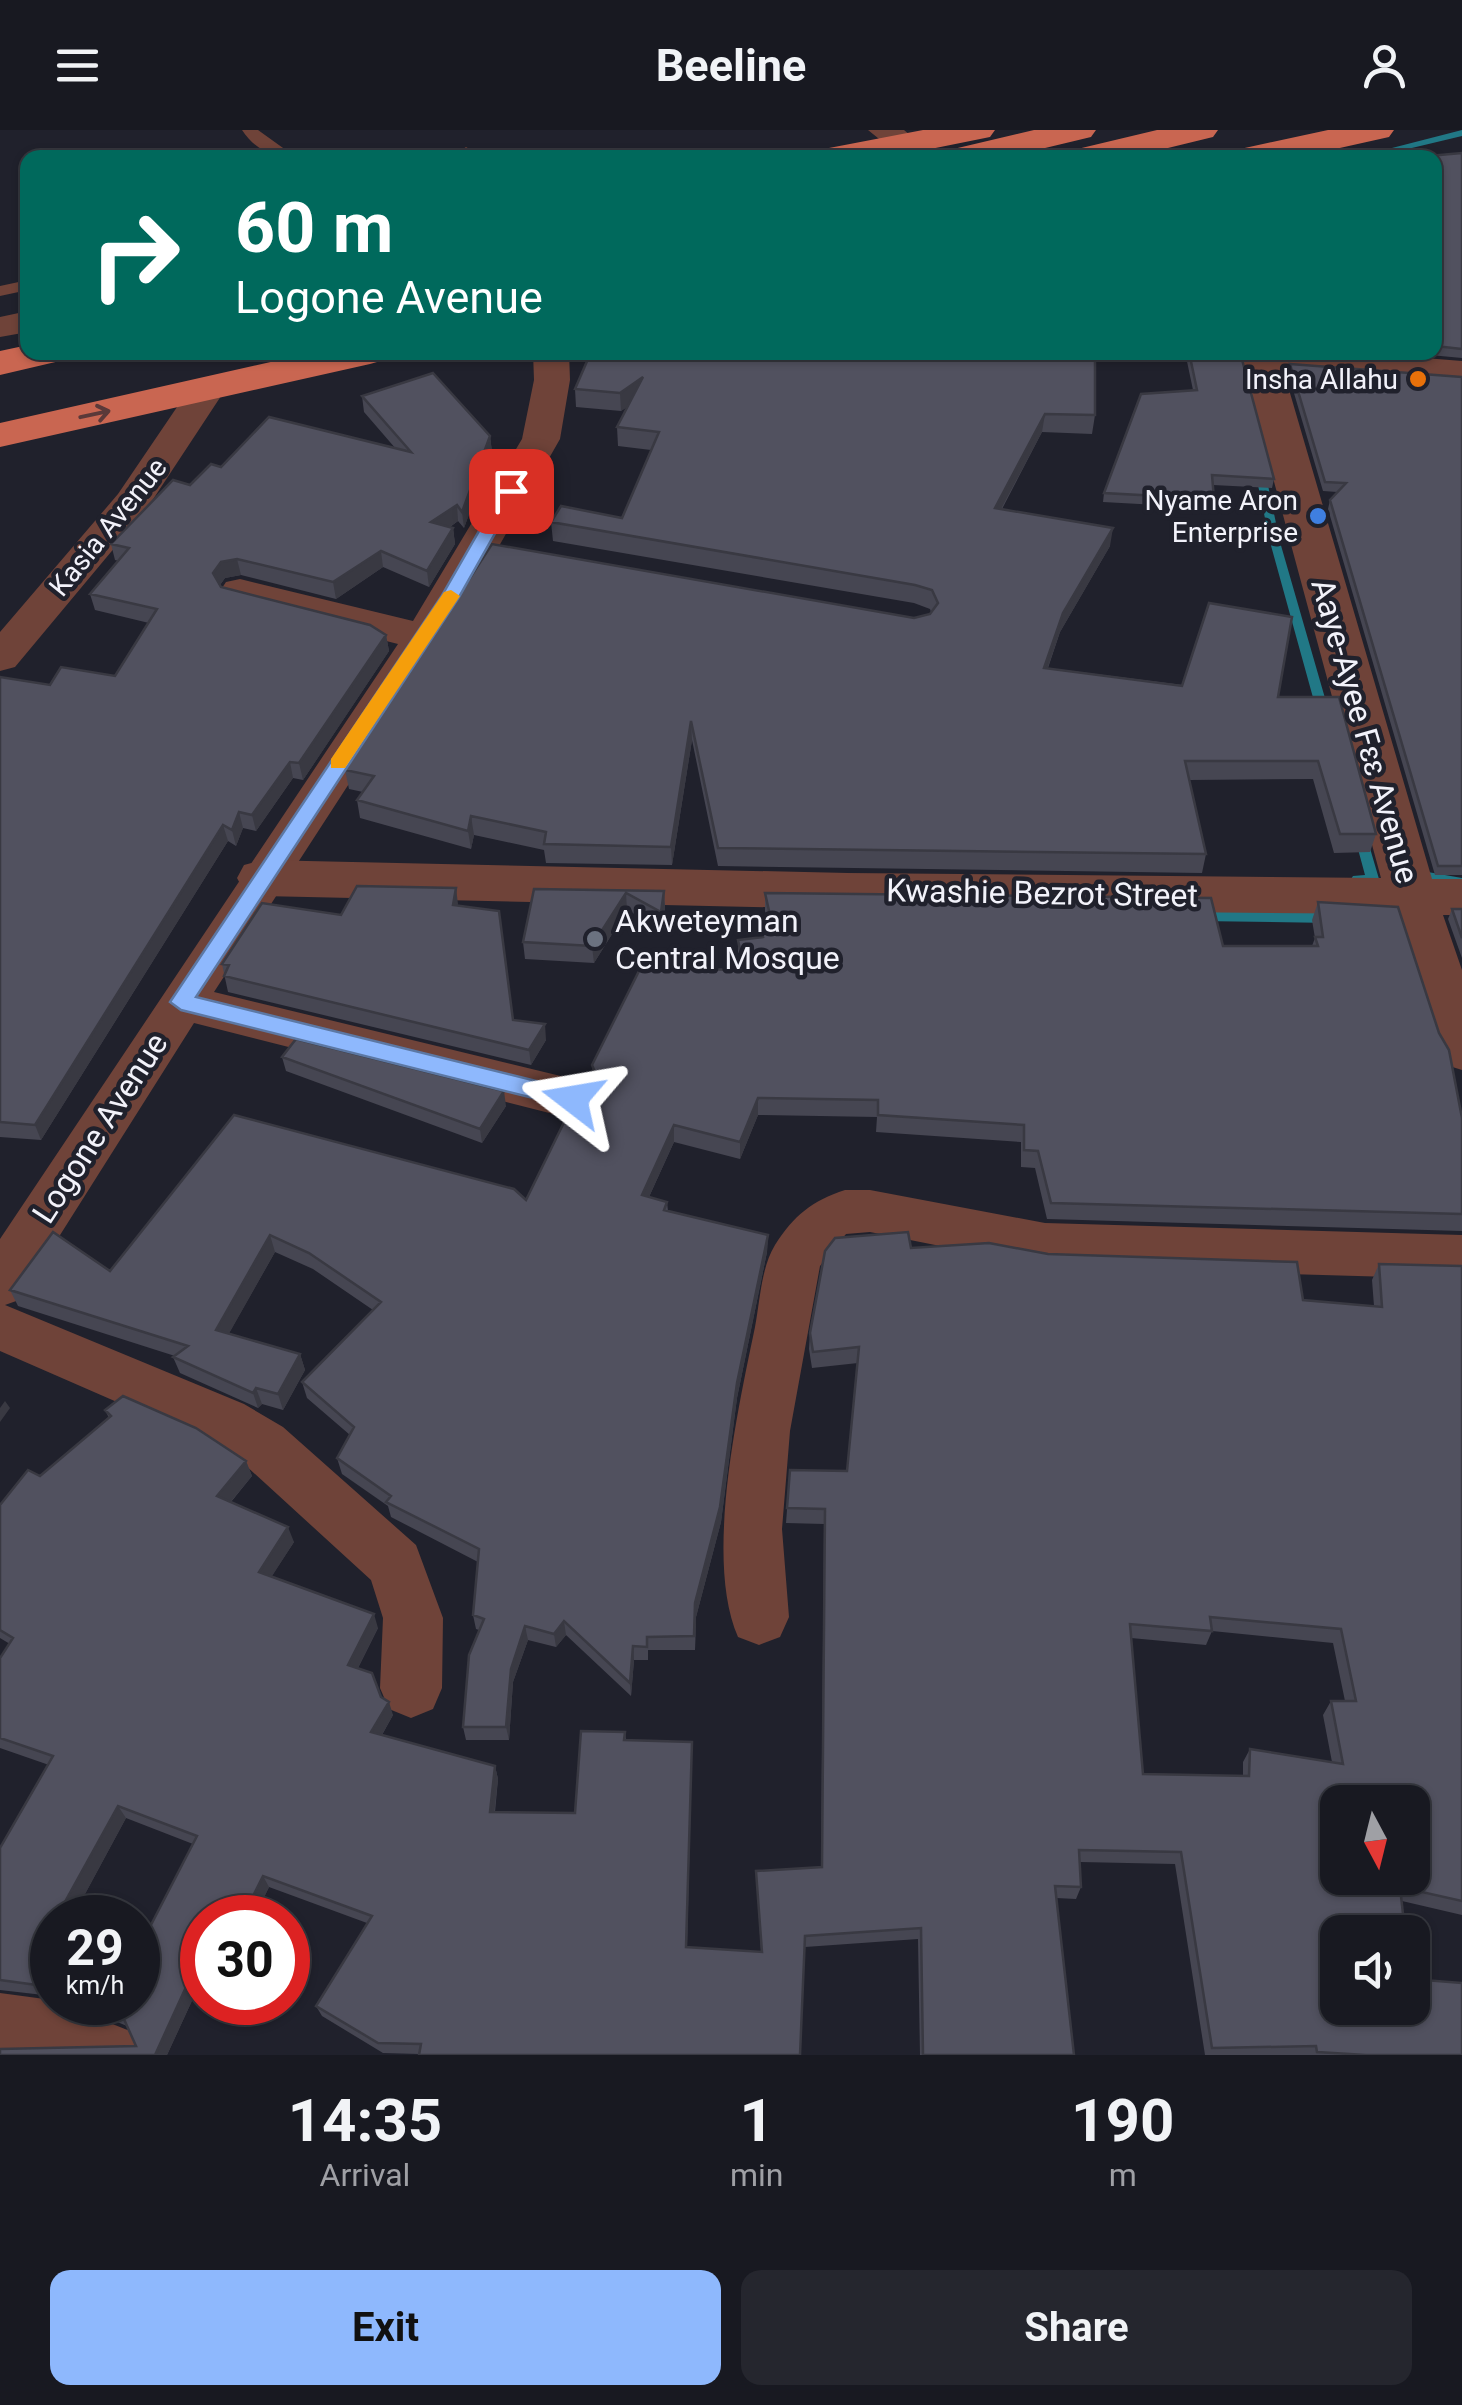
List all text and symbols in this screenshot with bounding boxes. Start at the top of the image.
icon: menu [50,38,105,93]
icon: person [1357,38,1412,93]
text: Beeline [656,39,806,92]
text: 60 m [235,187,393,269]
icon: right [70,190,200,320]
text: Logone Avenue [235,271,543,324]
place label: Insha Allahu [1245,363,1398,396]
marker: Insha Allahu [1407,368,1429,390]
one-way arrow [78,404,110,423]
pin [469,449,554,534]
street label: Kasia Avenue [42,451,174,603]
icon: arrive [484,464,539,519]
place label: Nyame Aron Enterprise [1144,484,1298,549]
marker: Nyame Aron Enterprise [1307,505,1329,527]
street label: Aaye-Ayee Fɛɛ Avenue [1303,574,1427,888]
street label: Kwashie Bezrot Street [886,871,1198,915]
place label: Akweteyman Central Mosque [615,902,840,977]
marker: Akweteyman Central Mosque [584,928,606,950]
street label: Logone Avenue [24,1026,176,1230]
position arrow [521,1047,625,1151]
north arrow [1320,1785,1430,1895]
map controls [1320,1785,1430,2025]
speed limit sign: 30 [180,1895,310,2025]
button: sound [1320,1915,1430,2025]
text: 29 [66,1919,124,1977]
text: km/h [66,1971,124,2000]
text: 14:35 [288,2085,442,2156]
text: 1 [739,2085,774,2156]
text: 190 [1071,2085,1174,2156]
text: Arrival [320,2156,410,2194]
text: min [730,2156,783,2194]
text: m [1109,2156,1137,2194]
button: Exit [50,2270,721,2385]
button: Share [741,2270,1412,2385]

